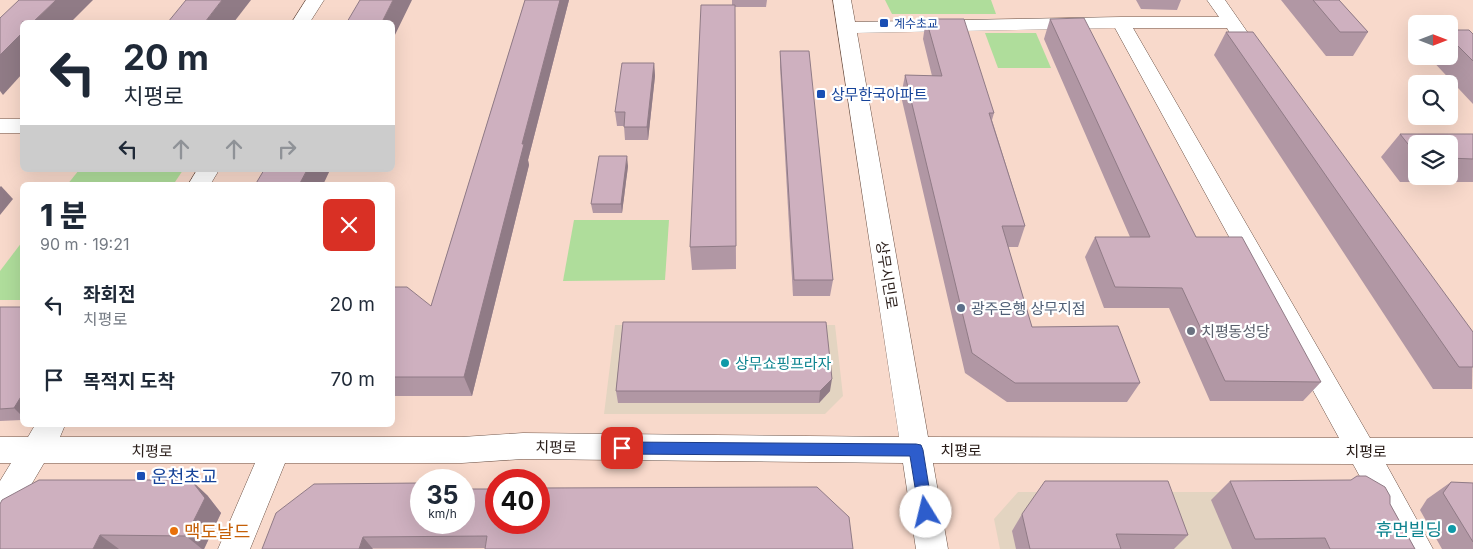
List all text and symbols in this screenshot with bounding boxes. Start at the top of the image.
north arrow [1408,15,1458,65]
map controls [1408,15,1458,185]
place label: 계수초교 [894,16,938,31]
marker: 계수초교 [878,17,890,29]
text: 20 m [123,36,209,78]
icon: left [40,40,105,105]
button: search [1408,75,1458,125]
text: 치평로 [123,83,184,109]
place label: 상무한국아파트 [831,85,928,104]
marker: 상무한국아파트 [815,88,827,100]
icon: left [114,135,142,163]
icon: ahead [167,135,195,163]
icon: ahead [220,135,248,163]
icon: right [273,135,301,163]
button: layers [1408,135,1458,185]
text: 1 분 [40,197,87,233]
button: close [323,199,375,251]
text: 90 m · 19:21 [40,234,129,254]
street label: 상무시민로 [872,239,902,311]
text: 좌회전 [83,283,135,306]
icon: left [40,291,68,319]
text: 20 m [329,293,375,316]
place label: 광주은행 상무지점 [971,299,1086,318]
marker: 광주은행 상무지점 [955,302,967,314]
text: 치평로 [83,309,127,329]
place label: 치평동성당 [1201,322,1270,341]
marker: 치평동성당 [1185,325,1197,337]
place label: 상무쇼핑프라자 [735,354,832,373]
marker: 상무쇼핑프라자 [719,357,731,369]
icon: arrive [40,366,68,394]
text: 70 m [331,368,375,391]
text: 목적지 도착 [83,370,175,393]
pin [601,427,643,469]
icon: arrive [608,434,636,462]
street label: 치평로 [535,437,577,457]
street label: 치평로 [131,441,173,461]
street label: 치평로 [940,441,982,460]
street label: 치평로 [1345,442,1387,461]
place label: 운천초교 [151,466,217,487]
speed limit sign: 40 [485,469,550,534]
marker: 운천초교 [135,470,147,482]
text: 35 [426,480,459,510]
position arrow [899,485,951,537]
text: km/h [428,506,457,521]
place label: 휴먼빌딩 [1376,519,1442,540]
place label: 맥도날드 [184,521,250,542]
marker: 휴먼빌딩 [1446,523,1458,535]
marker: 맥도날드 [168,525,180,537]

